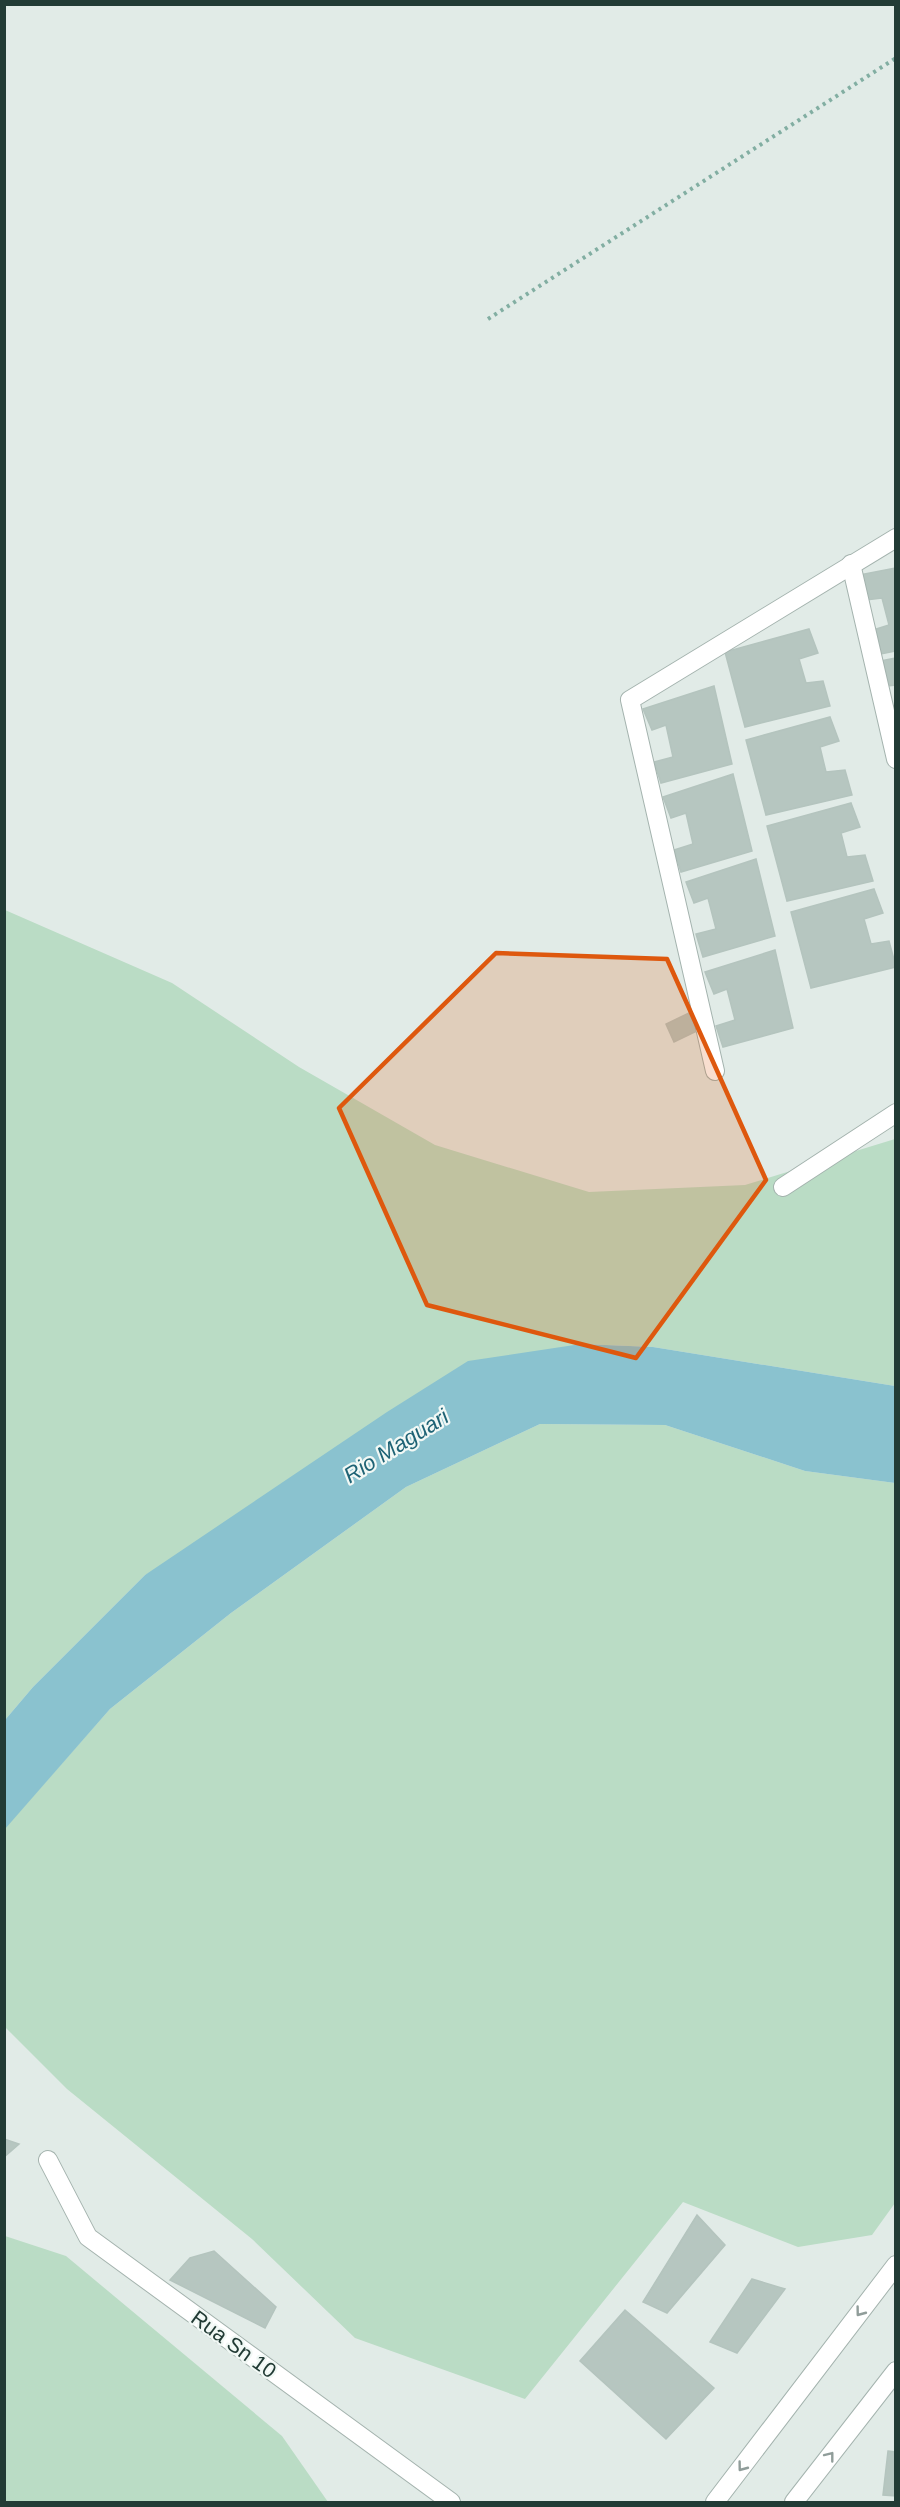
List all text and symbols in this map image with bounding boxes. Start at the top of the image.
water label: Rio Maguari [339,1403,454,1488]
one-way arrow [856,2305,867,2316]
street label: Rua Sn 10 [187,2306,281,2382]
one-way arrow [822,2452,833,2463]
one-way arrow [738,2460,749,2471]

